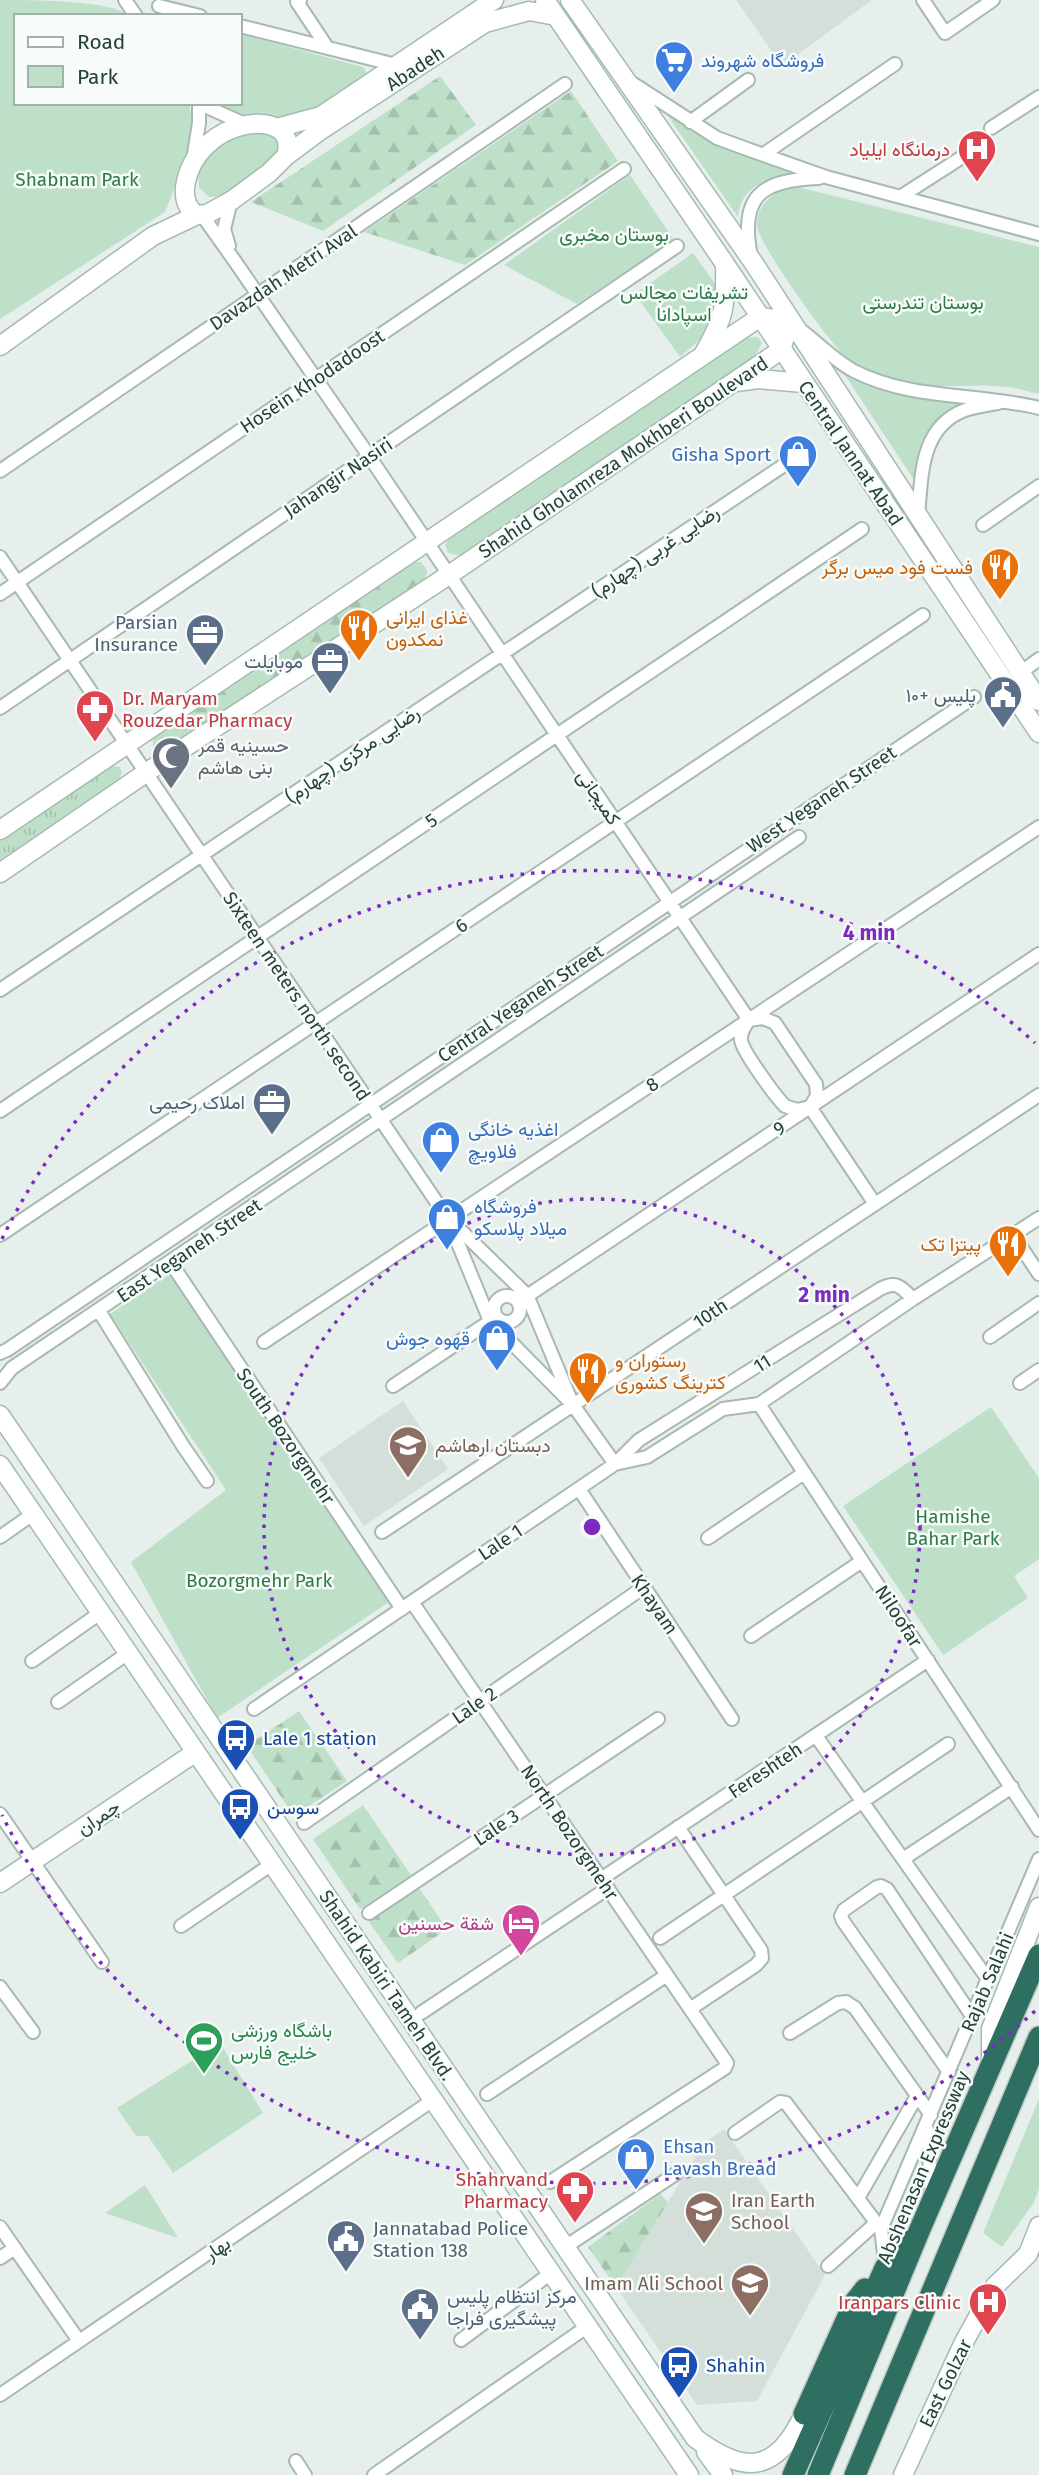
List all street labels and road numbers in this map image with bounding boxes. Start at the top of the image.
street label: Abadeh [382,41,449,96]
street label: Davazdah Metri Aval [205,219,362,335]
street label: Hosein Khodadoost [236,325,389,438]
street label: Shahid Gholamreza Mokhberi Boulevard [474,352,773,563]
street label: Central Jannat Abad [793,376,908,530]
street label: Jahangir Nasiri [279,433,397,522]
street label: رضایی غربی (چهارم) [587,500,725,604]
street label: رضایی مرکزی (چهارم) [281,701,425,810]
street label: West Yeganeh Street [742,741,901,858]
street label: کمیجانی [572,765,625,829]
street label: 5 [421,808,442,833]
street label: Sixteen meters north second [218,887,375,1105]
street label: 6 [451,913,472,938]
street label: Central Yeganeh Street [433,939,608,1067]
street label: 8 [642,1072,663,1097]
street label: 9 [769,1116,790,1141]
street label: East Yeganeh Street [113,1193,266,1307]
street label: 10th [689,1294,732,1333]
street label: 11 [749,1349,775,1377]
street label: South Bozorgmehr [231,1364,340,1509]
street label: Lale 1 [474,1519,527,1566]
street label: Khayam [626,1570,683,1639]
street label: Niloofar [870,1581,928,1652]
street label: Lale 2 [447,1682,501,1729]
street label: Fereshteh [724,1737,807,1803]
street label: North Bozorgmehr [516,1760,624,1905]
street label: چمران [72,1795,125,1842]
street label: Lale 3 [469,1804,523,1851]
street label: Shahid Kabiri Tameh Blvd. [314,1886,459,2085]
street label: Rajab Salahi [956,1929,1019,2036]
street label: Abshenasan Expressway [872,2067,975,2267]
street label: بهار [199,2231,235,2266]
street label: East Golzar [914,2335,977,2431]

